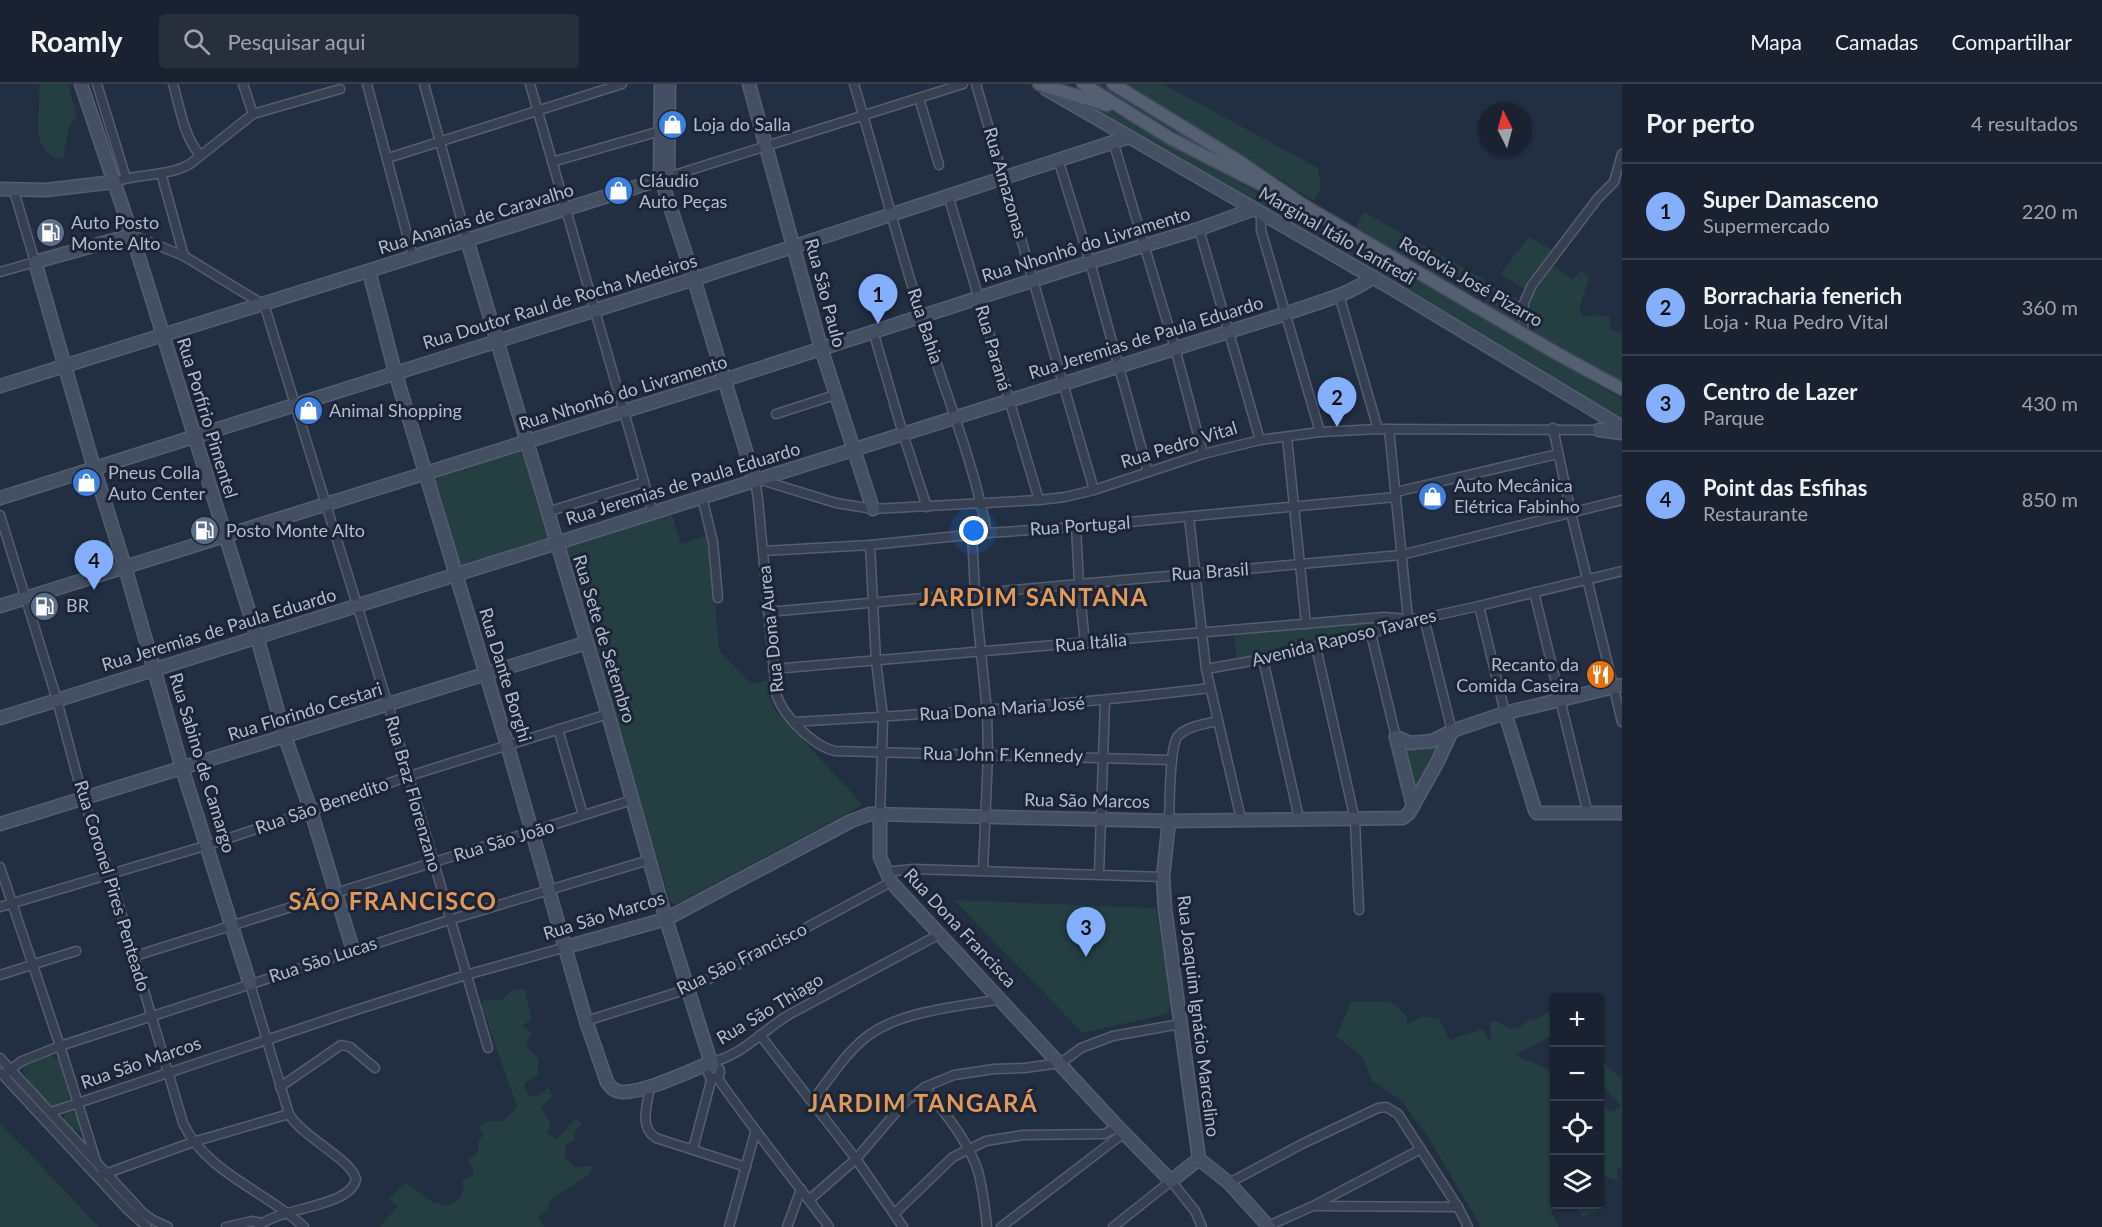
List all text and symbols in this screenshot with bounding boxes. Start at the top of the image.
search box [159,14,579,68]
text: Roamly [30,24,123,58]
icon: search [180,25,213,58]
text: Pesquisar aqui [228,28,366,55]
text: Mapa [1750,29,1802,54]
text: Camadas [1835,29,1918,54]
text: Compartilhar [1951,29,2072,54]
north arrow [1478,102,1532,156]
text: Por perto [1646,107,1755,139]
shop icon: Loja do Salla [656,109,688,141]
text: 4 resultados [1971,111,2078,135]
place label: Loja do Salla [693,113,791,135]
street label: Rua Amazonas [980,125,1032,241]
place label: Cláudio Auto Peças [639,169,728,212]
shop icon: Cláudio Auto Peças [602,175,634,207]
street label: Rua Ananias de Caravalho [375,178,576,258]
street label: Marginal Itálo Lanfredi [1255,181,1420,289]
text: Super Damasceno [1703,186,1879,213]
text: 1 [1660,199,1671,223]
text: 220 m [2022,199,2078,223]
street label: Rua Nhonhô do Livramento [979,202,1193,286]
place label: Auto Posto Monte Alto [71,211,161,254]
text: Supermercado [1703,213,1830,237]
fuel station icon: Auto Posto Monte Alto [34,217,66,249]
street label: Rodovia José Pizarro [1396,231,1547,331]
street label: Rua São Paulo [801,236,851,350]
street label: Rua Doutor Raul de Rocha Medeiros [420,249,700,353]
pin: 1 [858,274,898,324]
text: Borracharia fenerich [1703,282,1902,309]
street label: Rua Bahia [903,285,949,366]
street label: Rua Jeremias de Paula Eduardo [1026,291,1266,383]
text: 2 [1660,295,1671,319]
text: 360 m [2022,295,2078,319]
street label: Rua Paraná [971,302,1017,393]
text: Loja · Rua Pedro Vital [1703,309,1888,333]
street label: Rua Porfírio Pimentel [173,335,243,501]
street label: Rua Nhonhô do Livramento [516,350,730,434]
pin: 2 [1318,378,1356,427]
text: Centro de Lazer [1703,378,1857,405]
text: 3 [1660,391,1671,415]
text: 430 m [2022,391,2078,415]
shop icon: Animal Shopping [292,395,324,427]
place label: Animal Shopping [329,399,462,421]
text: Parque [1703,405,1764,429]
street label: Rua Pedro Vital [1118,416,1240,472]
street label: Rua Jeremias de Paula Eduardo [563,437,803,529]
place label: Pneus Colla Auto Center [108,461,205,504]
shop icon: Pneus Colla Auto Center [71,467,103,499]
place label: Auto Mecânica Elétrica Fabinho [1454,474,1580,517]
text: Point das Esfihas [1703,474,1867,501]
shop icon: Auto Mecânica Elétrica Fabinho [1417,480,1449,512]
text: 4 [1660,487,1671,511]
text: 850 m [2022,487,2078,511]
text: Restaurante [1703,501,1808,525]
street label: Rua Portugal [1029,511,1131,539]
fuel station icon: Posto Monte Alto [189,515,221,547]
your location [959,516,988,545]
place label: Posto Monte Alto [226,519,365,541]
pin: 4 [74,540,113,590]
street label: Rua Sete de Setembro [569,552,641,725]
street label: Rua Brasil [1170,557,1249,585]
street label: Rua Dona Aurea [752,564,788,694]
district label: JARDIM SANTANA [919,582,1149,611]
street label: Rua Jeremias de Paula Eduardo [99,583,339,675]
fuel station icon: BR [29,590,61,622]
place label: BR [66,594,90,616]
street label: Avenida Raposo Tavares [1249,603,1438,671]
street label: Rua Dante Borghi [475,605,537,744]
street label: Rua Itália [1054,628,1128,656]
place label: Recanto da Comida Caseira [1456,653,1579,696]
restaurant icon: Recanto da Comida Caseira [1584,659,1616,691]
street label: Rua Sabino de Camargo [165,670,241,855]
street label: Rua Florindo Cestari [225,677,385,745]
street label: Rua Dona Maria José [918,691,1085,725]
street label: Rua Braz Florenzano [381,713,447,874]
street label: Rua John F Kennedy [923,742,1084,766]
street label: Rua São Benedito [252,772,391,838]
street label: Rua Coronel Pires Penteado [70,778,156,994]
street label: Rua São Marcos [1024,788,1150,812]
street label: Rua São João [451,814,557,866]
street label: Rua Dona Francisca [900,863,1022,991]
district label: SÃO FRANCISCO [289,886,497,915]
street label: Rua São Marcos [540,886,667,944]
street label: Rua Joaquim Ignácio Marcelino [1173,894,1225,1138]
pin: 3 [1066,908,1106,957]
street label: Rua São Francisco [673,917,810,999]
street label: Rua São Lucas [266,931,380,987]
street label: Rua São Thiago [712,968,827,1049]
map controls [1550,993,1604,1209]
button: + [1550,993,1604,1047]
street label: Rua São Marcos [78,1031,204,1093]
button: − [1550,1047,1604,1101]
district label: JARDIM TANGARÁ [808,1088,1038,1117]
button: locate [1550,1101,1604,1155]
button: layers [1550,1155,1604,1209]

